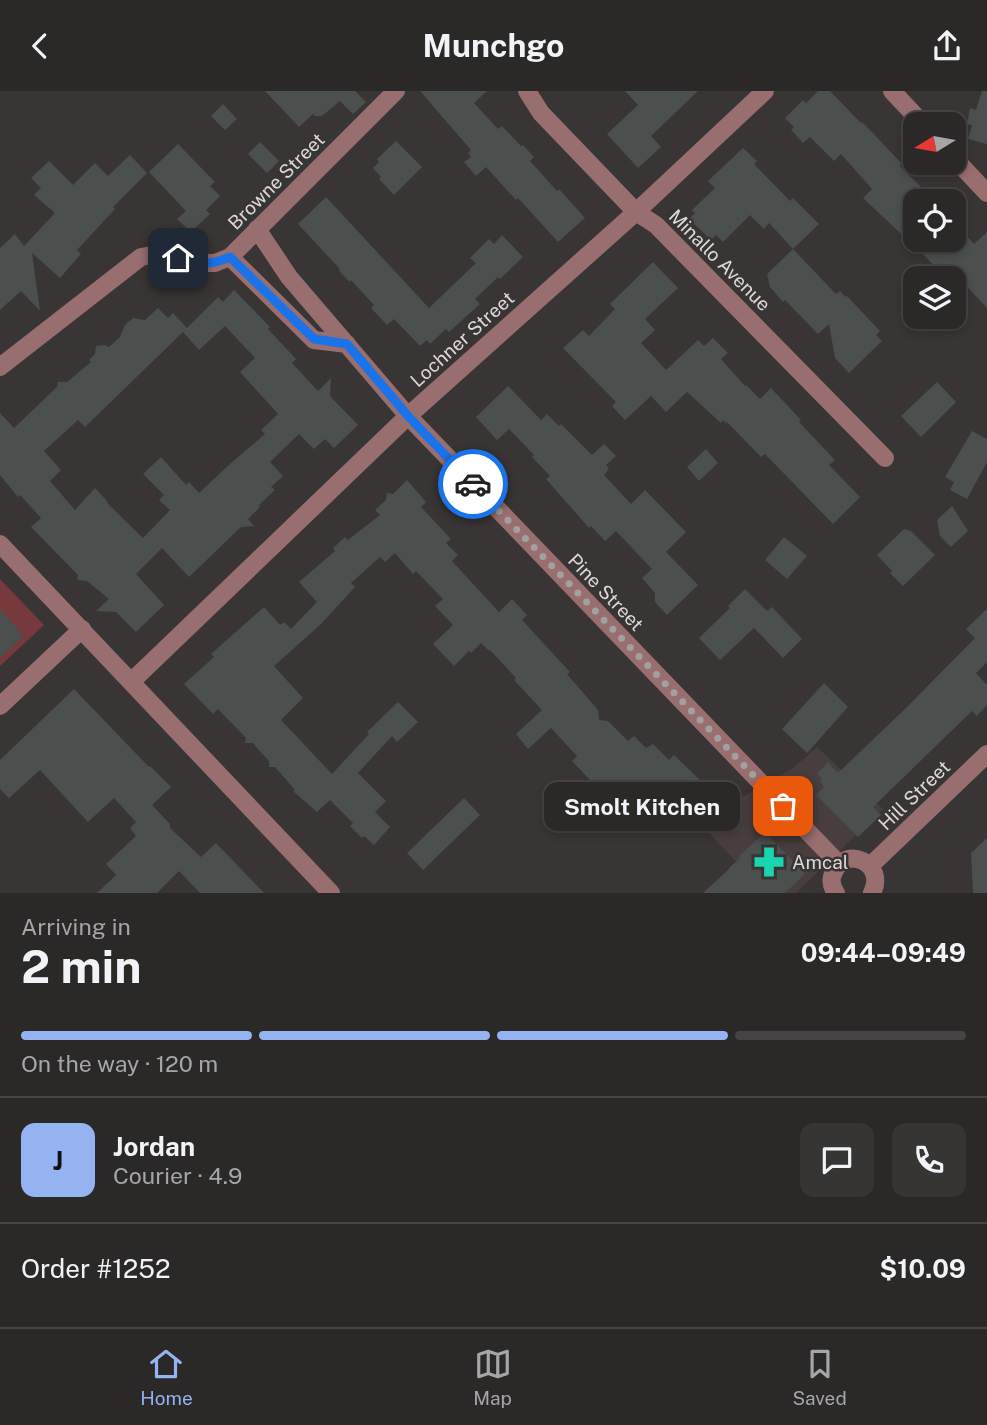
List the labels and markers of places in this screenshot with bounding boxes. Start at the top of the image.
pin [148,228,208,288]
pin [753,776,813,836]
callout: Smolt Kitchen [545,781,741,831]
pharmacy icon: Amcal [752,845,786,879]
place label: Amcal [792,851,848,873]

